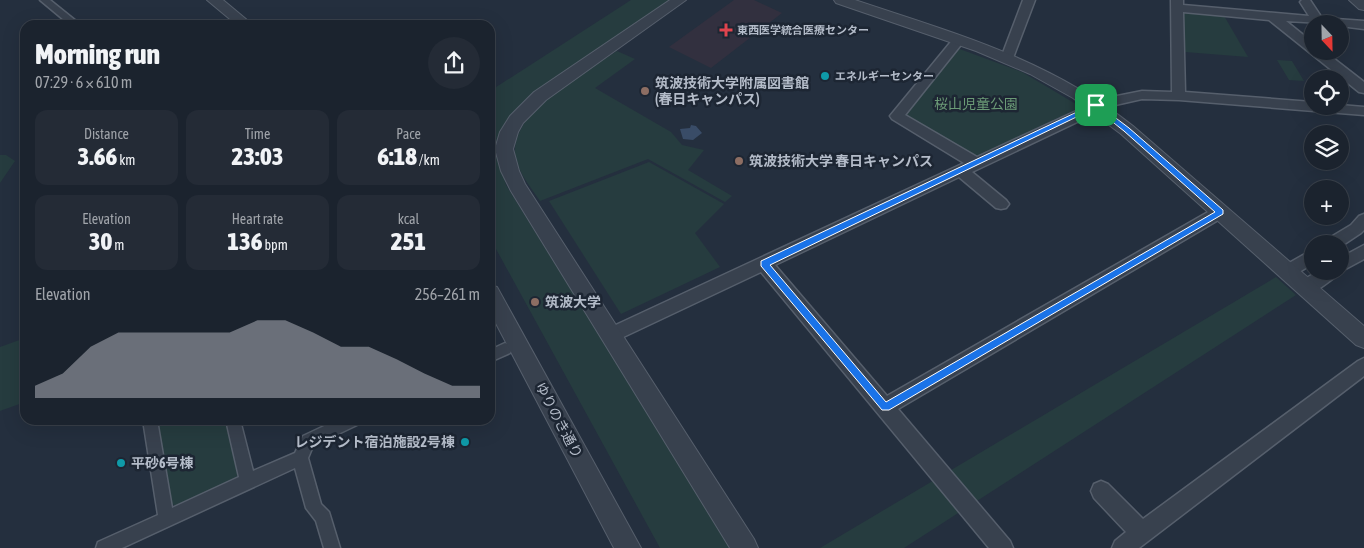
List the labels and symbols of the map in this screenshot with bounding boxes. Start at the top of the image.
north arrow [1304,15,1349,60]
marker: 東西医学統合医療センター [719,23,733,37]
place label: 東西医学統合医療センター [737,24,869,36]
marker: エネルギーセンター [819,70,831,82]
place label: エネルギーセンター [835,70,934,82]
place label: 筑波技術大学附属図書館 (春日キャンパス) [655,75,809,107]
pin [1075,84,1117,126]
marker: 筑波技術大学附属図書館 (春日キャンパス) [639,85,651,97]
park label: 桜山児童公園 [934,96,1018,112]
place label: 筑波技術大学 春日キャンパス [749,153,933,169]
marker: 筑波技術大学 春日キャンパス [733,155,745,167]
place label: 筑波大学 [545,294,601,310]
marker: 筑波大学 [529,296,541,308]
street label: ゆりのき通り [532,379,586,461]
place label: レジデント宿泊施設2号棟 [294,434,455,450]
marker: レジデント宿泊施設2号棟 [459,436,471,448]
place label: 平砂6号棟 [131,455,194,471]
marker: 平砂6号棟 [115,457,127,469]

